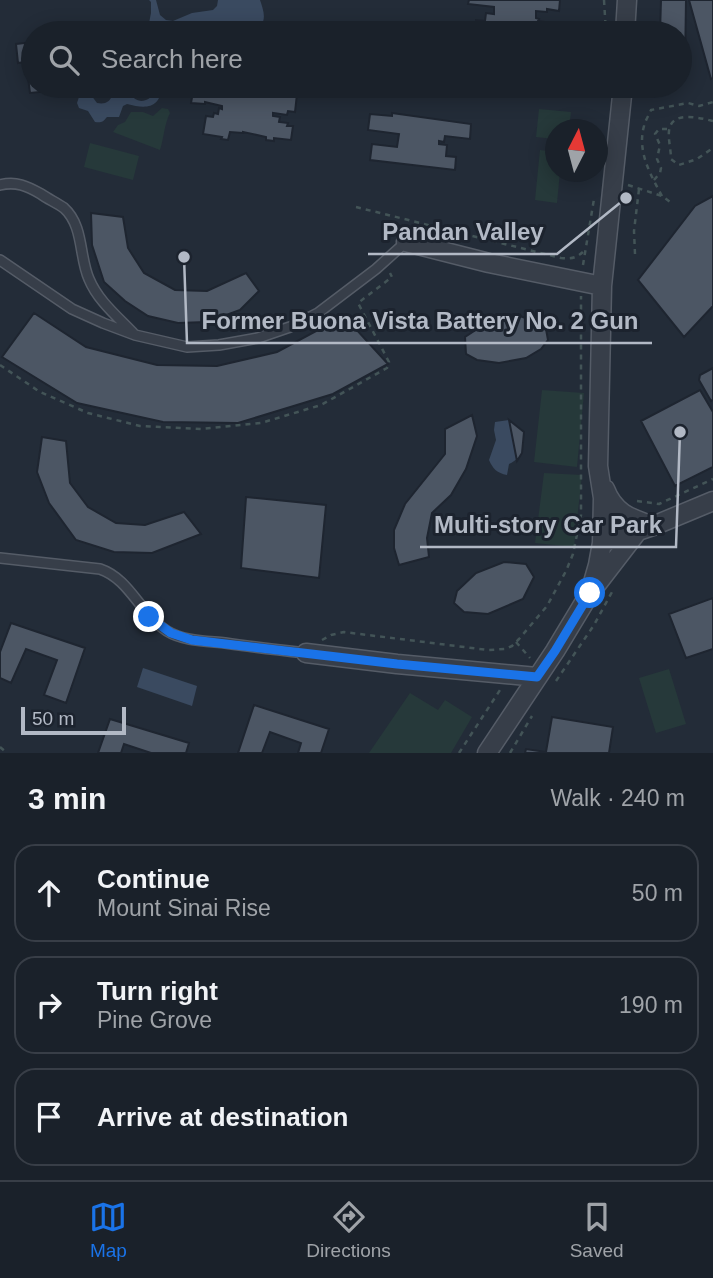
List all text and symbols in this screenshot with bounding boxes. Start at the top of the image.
search box [21,21,692,98]
icon: search [45,41,83,79]
text: Search here [101,44,243,74]
north arrow [545,119,608,182]
callout: Pandan Valley [368,209,557,254]
text: Pandan Valley [382,218,544,245]
callout: Former Buona Vista Battery No. 2 Gun [187,298,652,343]
text: Former Buona Vista Battery No. 2 Gun [202,307,638,334]
callout: Multi-story Car Park [420,502,676,547]
text: Multi-story Car Park [434,511,663,538]
route start [574,577,605,608]
route end [133,601,164,632]
scale bar [21,704,126,736]
text: 50 m [32,708,74,729]
text: 3 min [28,782,106,815]
text: Walk · 240 m [550,785,685,811]
text: Continue [97,864,210,894]
icon: ahead [30,874,68,912]
text: 50 m [632,880,683,906]
text: Mount Sinai Rise [97,895,271,921]
text: Turn right [97,976,218,1006]
icon: right [30,986,68,1024]
text: 190 m [619,992,683,1018]
text: Pine Grove [97,1007,212,1033]
icon: arrive [30,1098,68,1136]
text: Arrive at destination [97,1102,348,1132]
tab: Map [89,1198,127,1262]
tab: Directions [306,1198,391,1262]
tab: Saved [570,1198,624,1262]

